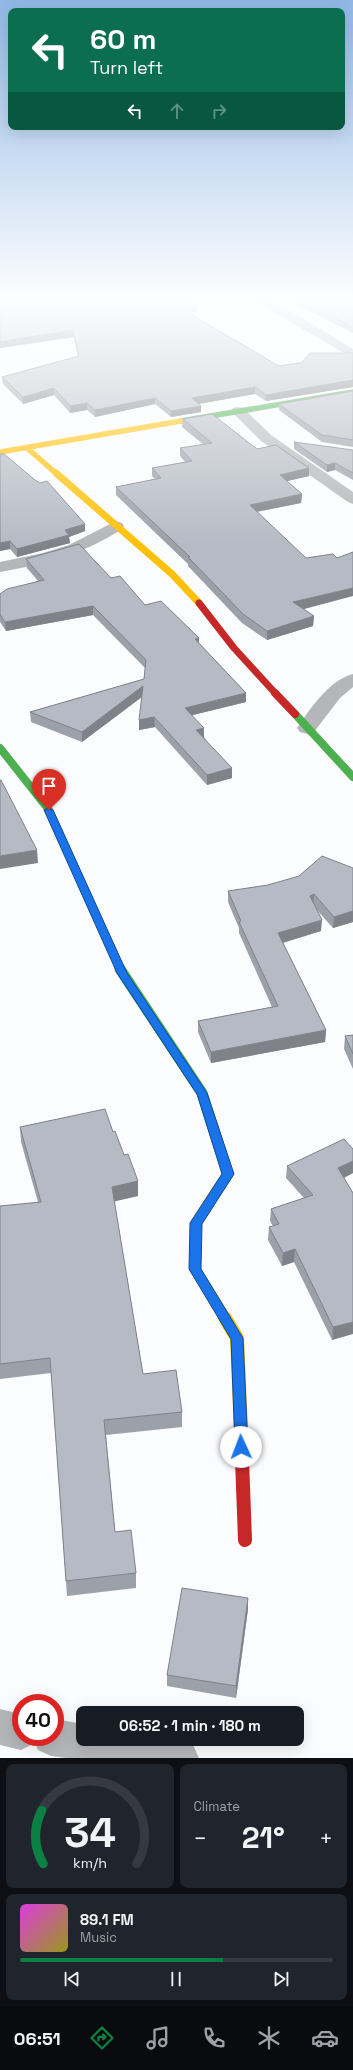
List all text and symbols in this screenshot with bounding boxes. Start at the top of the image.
text: 60 m [90,21,156,57]
icon: left [24,24,76,76]
text: Turn left [90,56,163,79]
icon: left [124,100,146,122]
icon: ahead [166,100,188,122]
icon: right [208,100,230,122]
pin [32,769,66,810]
icon: arrive [38,775,60,797]
position arrow [220,1426,262,1468]
speed limit sign: 40 [12,1694,64,1746]
text: 06:52 · 1 min · 180 m [119,1716,261,1735]
text: Climate [194,1798,240,1815]
text: 34 [64,1806,116,1859]
text: 21° [242,1818,285,1857]
text: − [194,1824,207,1852]
text: + [319,1824,333,1852]
text: km/h [73,1854,107,1872]
text: 89.1 FM [80,1910,134,1929]
text: Music [80,1929,117,1946]
icon: previous [61,1968,83,1990]
icon: pause [165,1968,187,1990]
icon: next [270,1968,292,1990]
icon: directions [88,2024,116,2052]
icon: music [144,2024,172,2052]
icon: phone [200,2024,228,2052]
icon: climate [255,2024,283,2052]
icon: car [311,2024,339,2052]
text: 06:51 [14,2027,61,2050]

